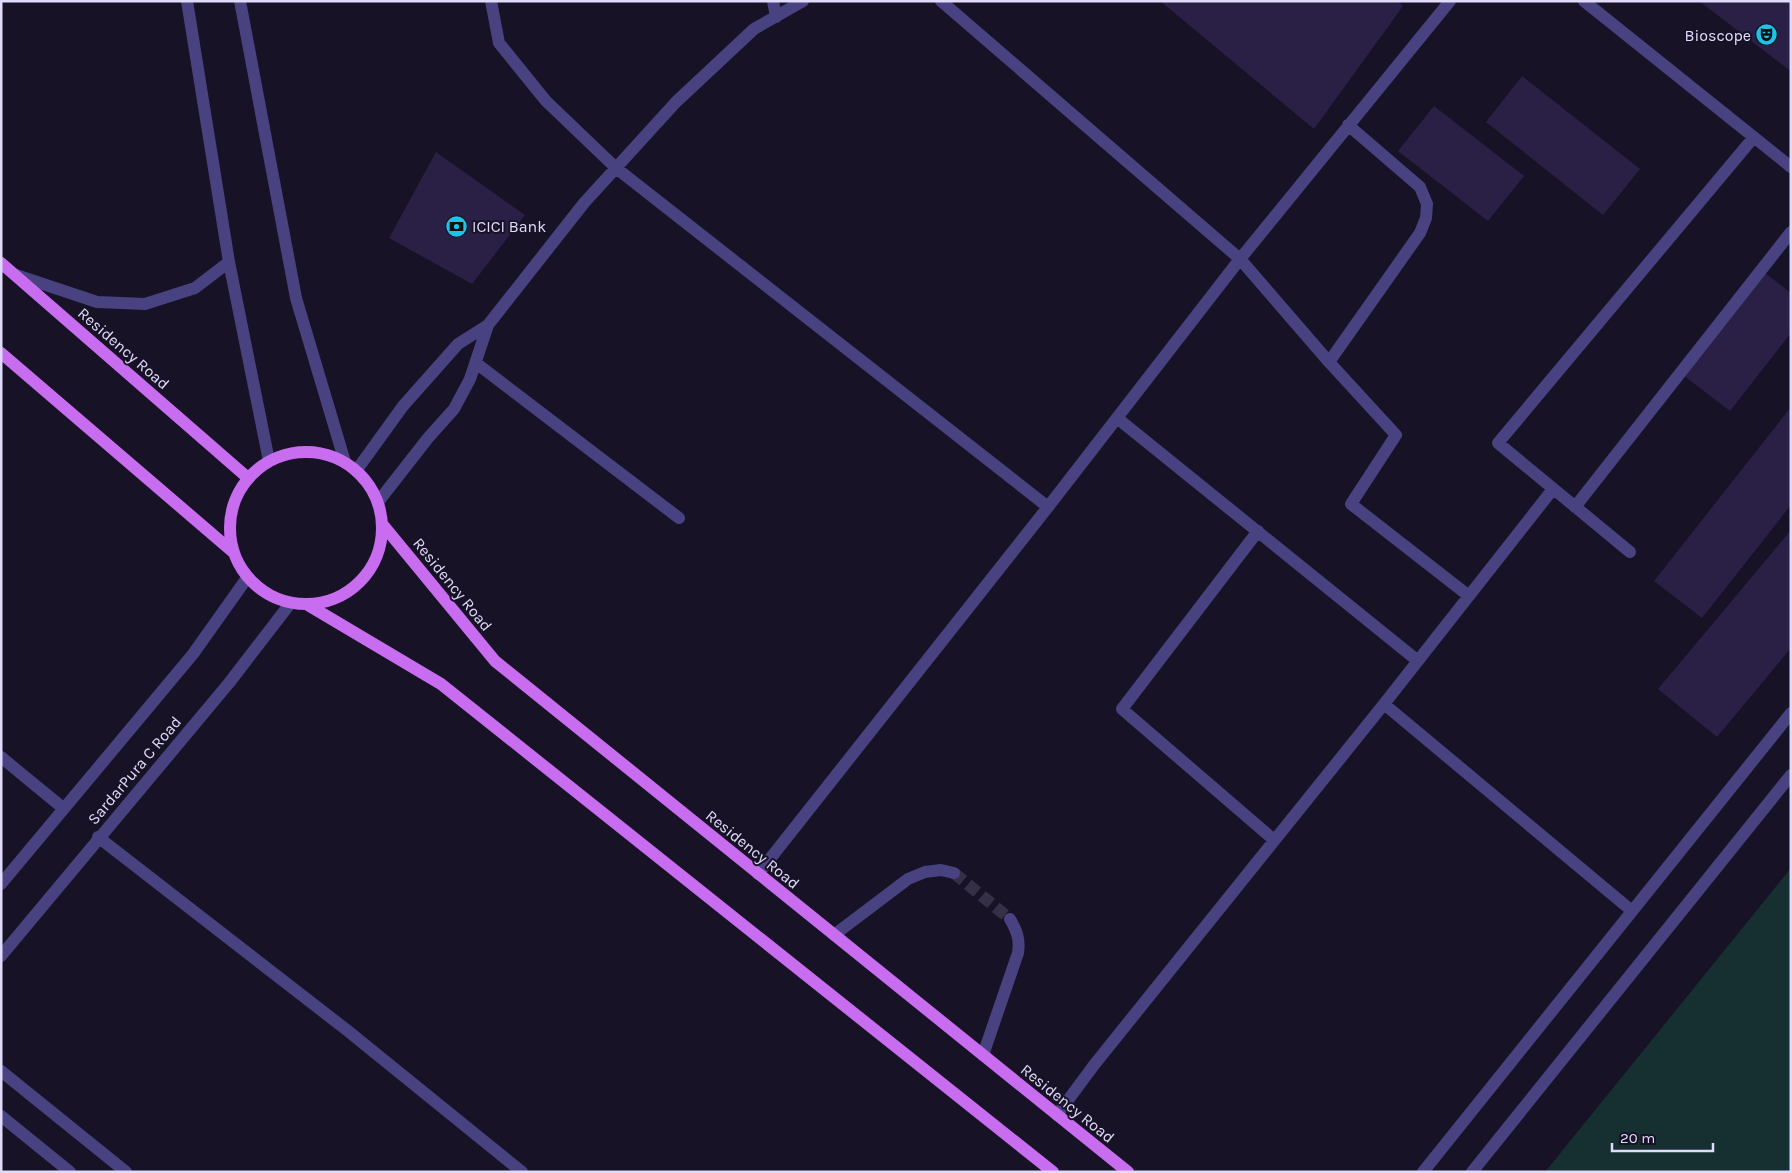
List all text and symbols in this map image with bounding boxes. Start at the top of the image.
theatre icon: Bioscope [1755,23,1779,47]
place label: Bioscope [1685,26,1751,45]
bank icon: ICICI Bank [444,214,468,238]
place label: ICICI Bank [472,217,546,236]
street label: Residency Road [74,304,173,393]
street label: Residency Road [409,534,496,635]
street label: SardarPura C Road [83,712,185,828]
street label: Residency Road [702,806,803,893]
street label: Residency Road [1017,1060,1118,1147]
scale bar [1612,1120,1713,1152]
text: 20 m [1620,1129,1655,1147]

